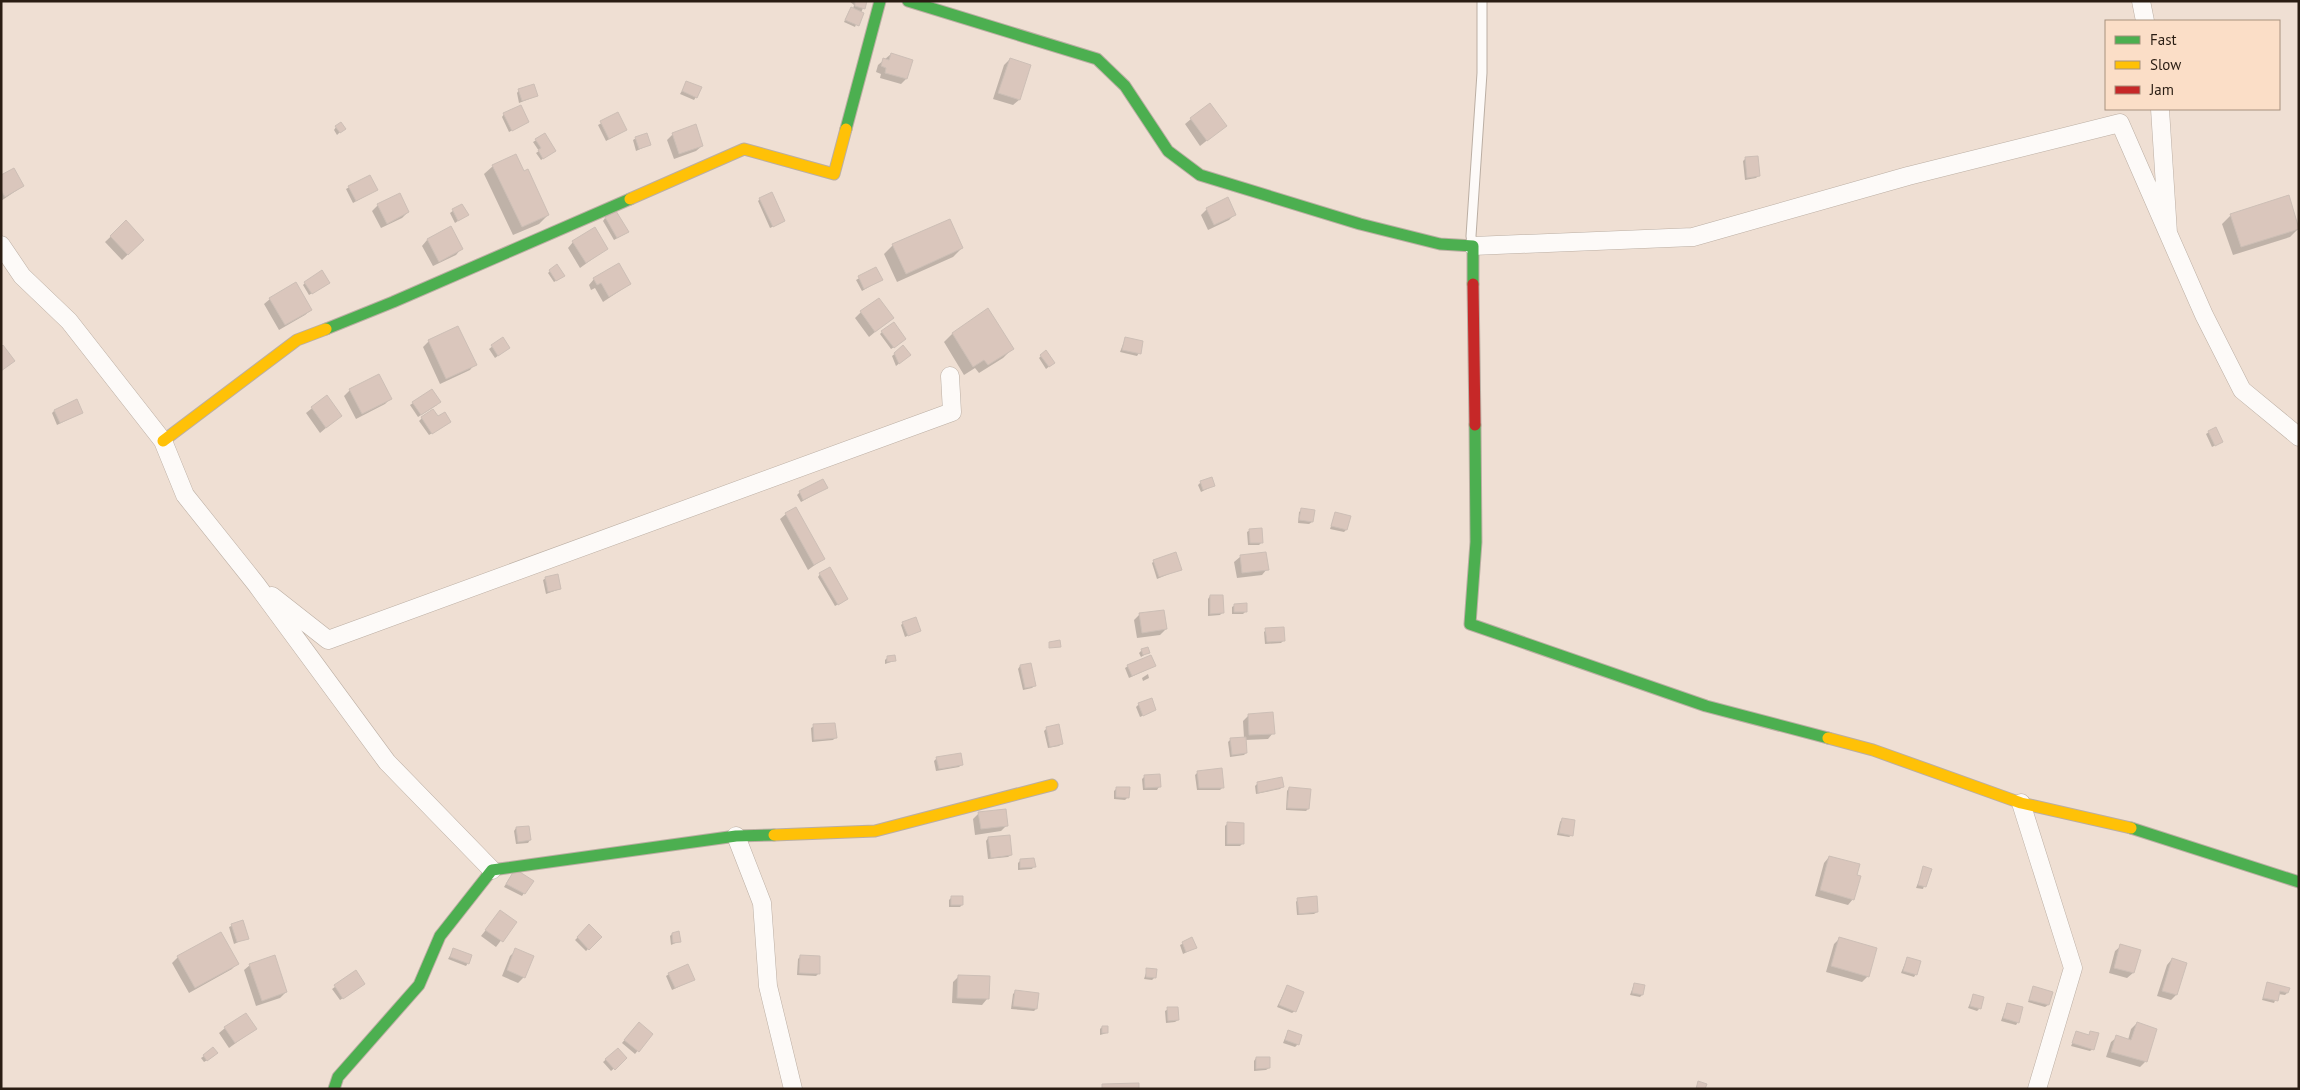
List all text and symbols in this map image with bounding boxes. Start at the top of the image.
legend [2105,20,2280,110]
text: Fast [2150,30,2177,49]
text: Slow [2150,55,2181,74]
text: Jam [2149,80,2174,99]

